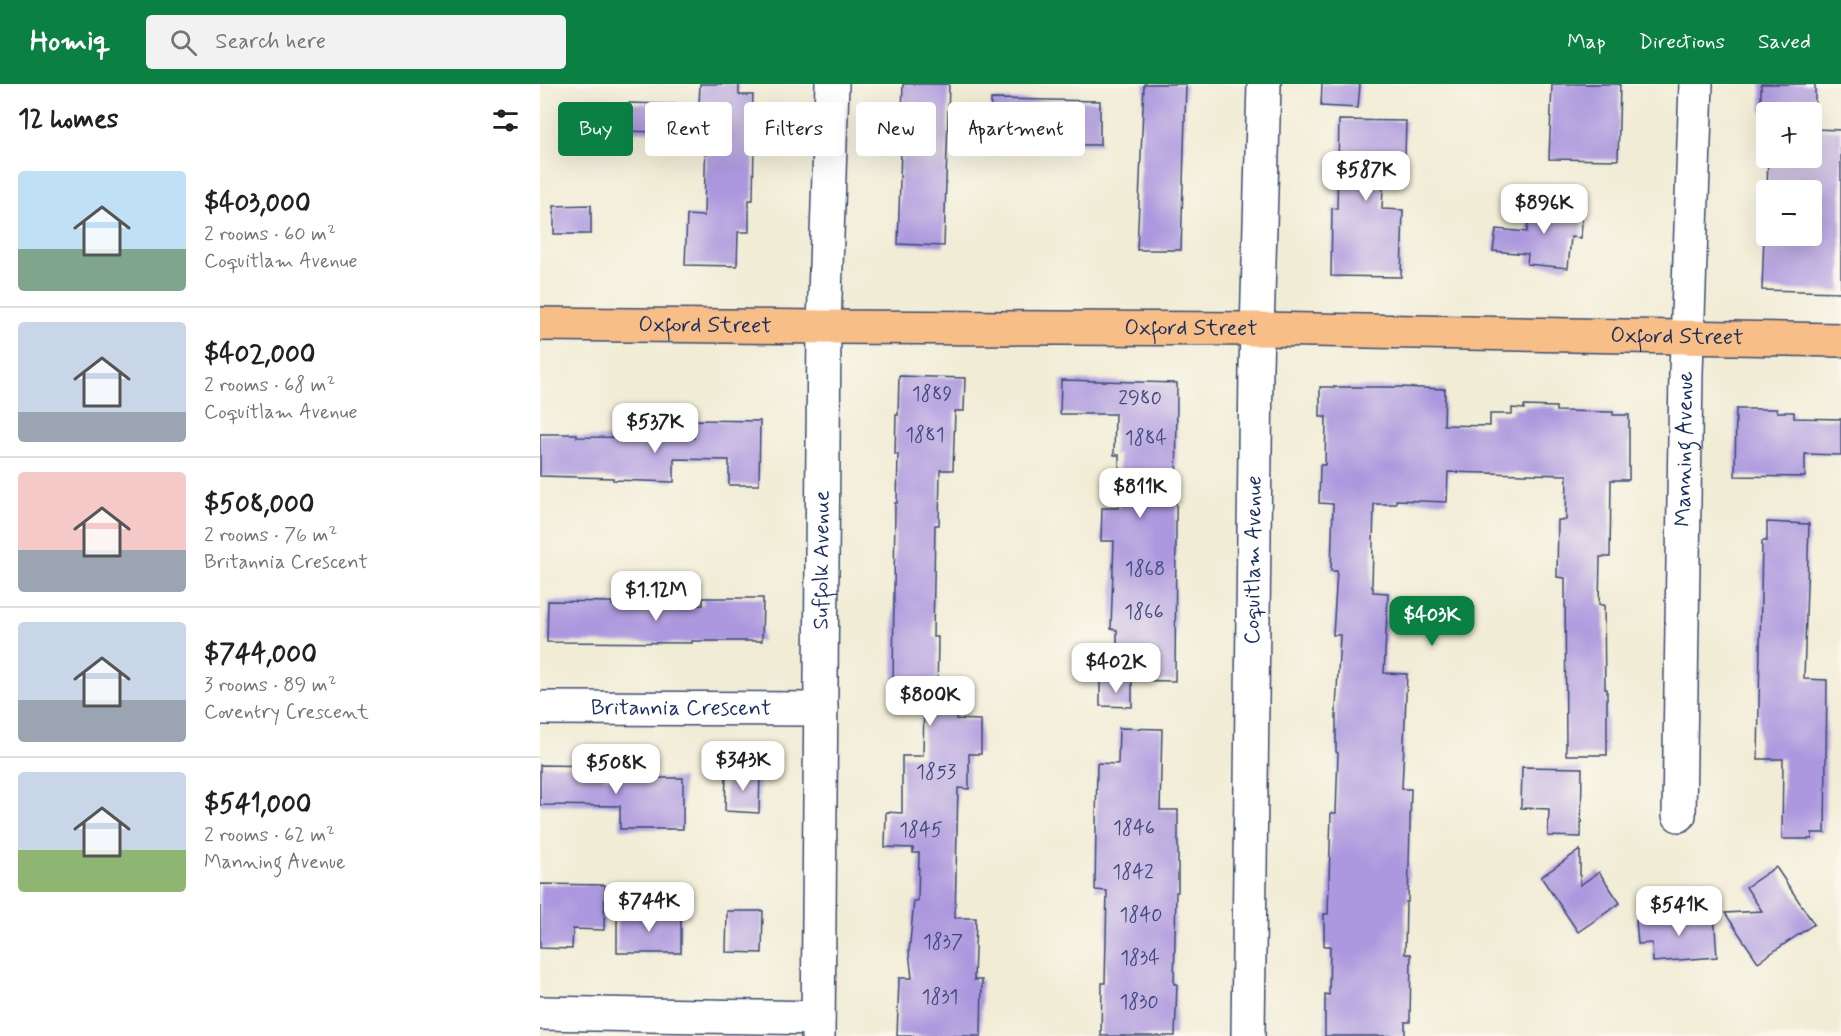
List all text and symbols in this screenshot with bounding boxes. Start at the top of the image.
search box [146,15,566,69]
text: Homiq [30,24,110,61]
icon: search [167,26,200,59]
text: Search here [215,28,326,56]
text: Map [1567,28,1606,56]
text: Directions [1639,28,1725,56]
text: Saved [1758,28,1811,56]
chip: Buy [558,102,633,156]
chip: Rent [645,102,732,156]
chip: Filters [744,102,844,156]
chip: New [856,102,936,156]
chip: Apartment [948,102,1085,156]
map controls [1756,102,1822,246]
button: + [1756,102,1822,168]
text: 12 homes [18,103,118,137]
icon: filters [489,104,522,137]
pin: $587K [1324,151,1408,202]
text: $587K [1336,157,1396,184]
button: − [1756,180,1822,246]
pin: $896K [1502,184,1586,235]
text: $403,000 [204,187,311,221]
text: $896K [1515,190,1573,217]
icon: home [66,195,138,267]
text: 2 rooms · 60 m² [204,221,336,248]
text: Coquitlam Avenue [204,248,358,275]
street label: Oxford Street [638,311,772,341]
street label: Oxford Street [1124,314,1258,345]
street label: Oxford Street [1610,322,1744,352]
text: $402,000 [204,338,315,372]
icon: home [66,346,138,418]
street label: Manning Avenue [1670,371,1702,527]
text: 2 rooms · 68 m² [204,372,335,399]
house number: 1889 [912,381,952,408]
house number: 2980 [1118,385,1162,412]
text: Coquitlam Avenue [204,399,358,426]
pin: $537K [613,403,697,454]
text: $537K [626,409,684,436]
house number: 1881 [905,422,945,449]
house number: 1884 [1125,425,1168,452]
pin: $811K [1098,468,1182,519]
text: $811K [1113,474,1167,501]
street label: Coquitlam Avenue [1239,475,1269,645]
text: $508,000 [204,488,314,522]
street label: Suffolk Avenue [807,490,838,630]
icon: home [66,496,138,568]
text: 2 rooms · 76 m² [204,522,337,549]
text: Britannia Crescent [204,549,368,576]
house number: 1868 [1125,556,1165,583]
pin: $1.12M [607,571,705,622]
text: $1.12M [625,577,687,604]
pin: $403K [1390,596,1474,647]
house number: 1866 [1124,599,1164,626]
text: $403K [1403,602,1461,629]
text: $744,000 [204,638,317,672]
pin: $402K [1074,643,1158,694]
icon: home [66,646,138,718]
text: $402K [1086,649,1146,676]
text: 3 rooms · 89 m² [204,672,337,699]
pin: $800K [888,676,972,727]
text: $800K [900,682,960,709]
street label: Britannia Crescent [591,694,771,723]
text: Coventry Crescent [204,699,369,726]
pin: $343K [701,741,785,792]
pin: $508K [574,744,658,795]
text: $343K [715,747,771,774]
text: $508K [586,750,646,777]
house number: 1853 [916,759,956,786]
text: $541,000 [204,788,311,822]
icon: home [66,796,138,868]
house number: 1846 [1113,815,1155,842]
house number: 1845 [899,817,943,844]
text: 2 rooms · 62 m² [204,822,335,849]
text: Manning Avenue [204,849,345,876]
house number: 1842 [1112,859,1154,886]
pin: $744K [607,882,691,933]
pin: $541K [1637,886,1721,937]
text: $744K [618,888,680,915]
text: $541K [1650,892,1708,919]
house number: 1840 [1120,902,1162,929]
house number: 1837 [923,929,963,956]
house number: 1834 [1120,945,1160,972]
house number: 1831 [922,984,959,1011]
house number: 1830 [1119,989,1159,1016]

